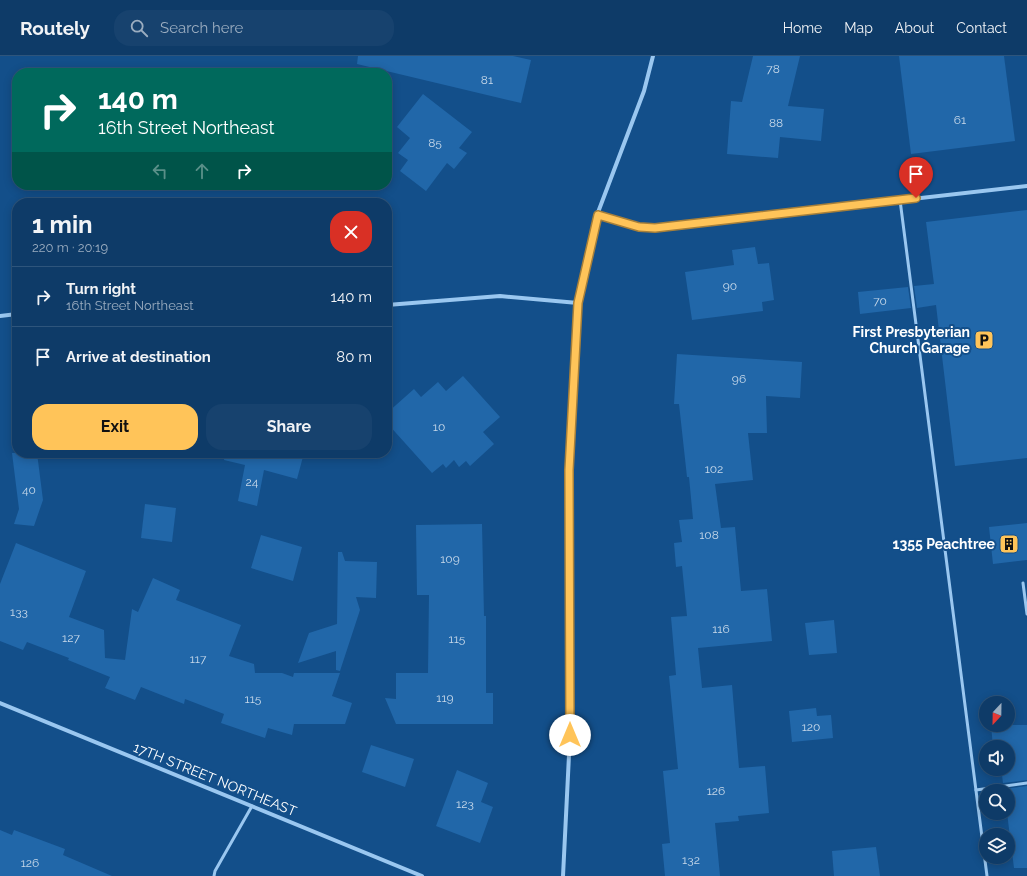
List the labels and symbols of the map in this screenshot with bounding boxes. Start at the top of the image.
house number: 78 [766,62,780,76]
house number: 81 [481,73,493,87]
house number: 61 [954,113,966,127]
house number: 88 [769,116,783,130]
house number: 85 [428,136,442,150]
pin [899,157,933,198]
house number: 90 [723,279,737,293]
house number: 70 [873,294,887,308]
place label: First Presbyterian Church Garage [853,324,971,356]
parking icon: First Presbyterian Church Garage [973,329,995,351]
house number: 96 [732,372,746,386]
house number: 10 [433,420,445,434]
house number: 102 [705,462,723,476]
house number: 24 [246,475,259,489]
house number: 40 [22,483,36,497]
house number: 108 [699,528,719,542]
building icon: 1355 Peachtree [998,533,1020,555]
place label: 1355 Peachtree [893,536,996,552]
house number: 109 [440,552,460,566]
house number: 133 [10,605,28,619]
house number: 116 [712,622,730,636]
house number: 127 [62,631,80,645]
house number: 115 [449,632,466,646]
house number: 117 [190,652,207,666]
house number: 119 [436,691,454,705]
house number: 115 [245,692,262,706]
north arrow [979,696,1015,732]
position arrow [549,714,591,756]
house number: 120 [802,720,820,734]
street label: 17TH STREET NORTHEAST [131,739,299,819]
house number: 126 [707,784,725,798]
house number: 123 [456,797,474,811]
house number: 132 [682,853,700,867]
house number: 126 [21,856,39,870]

